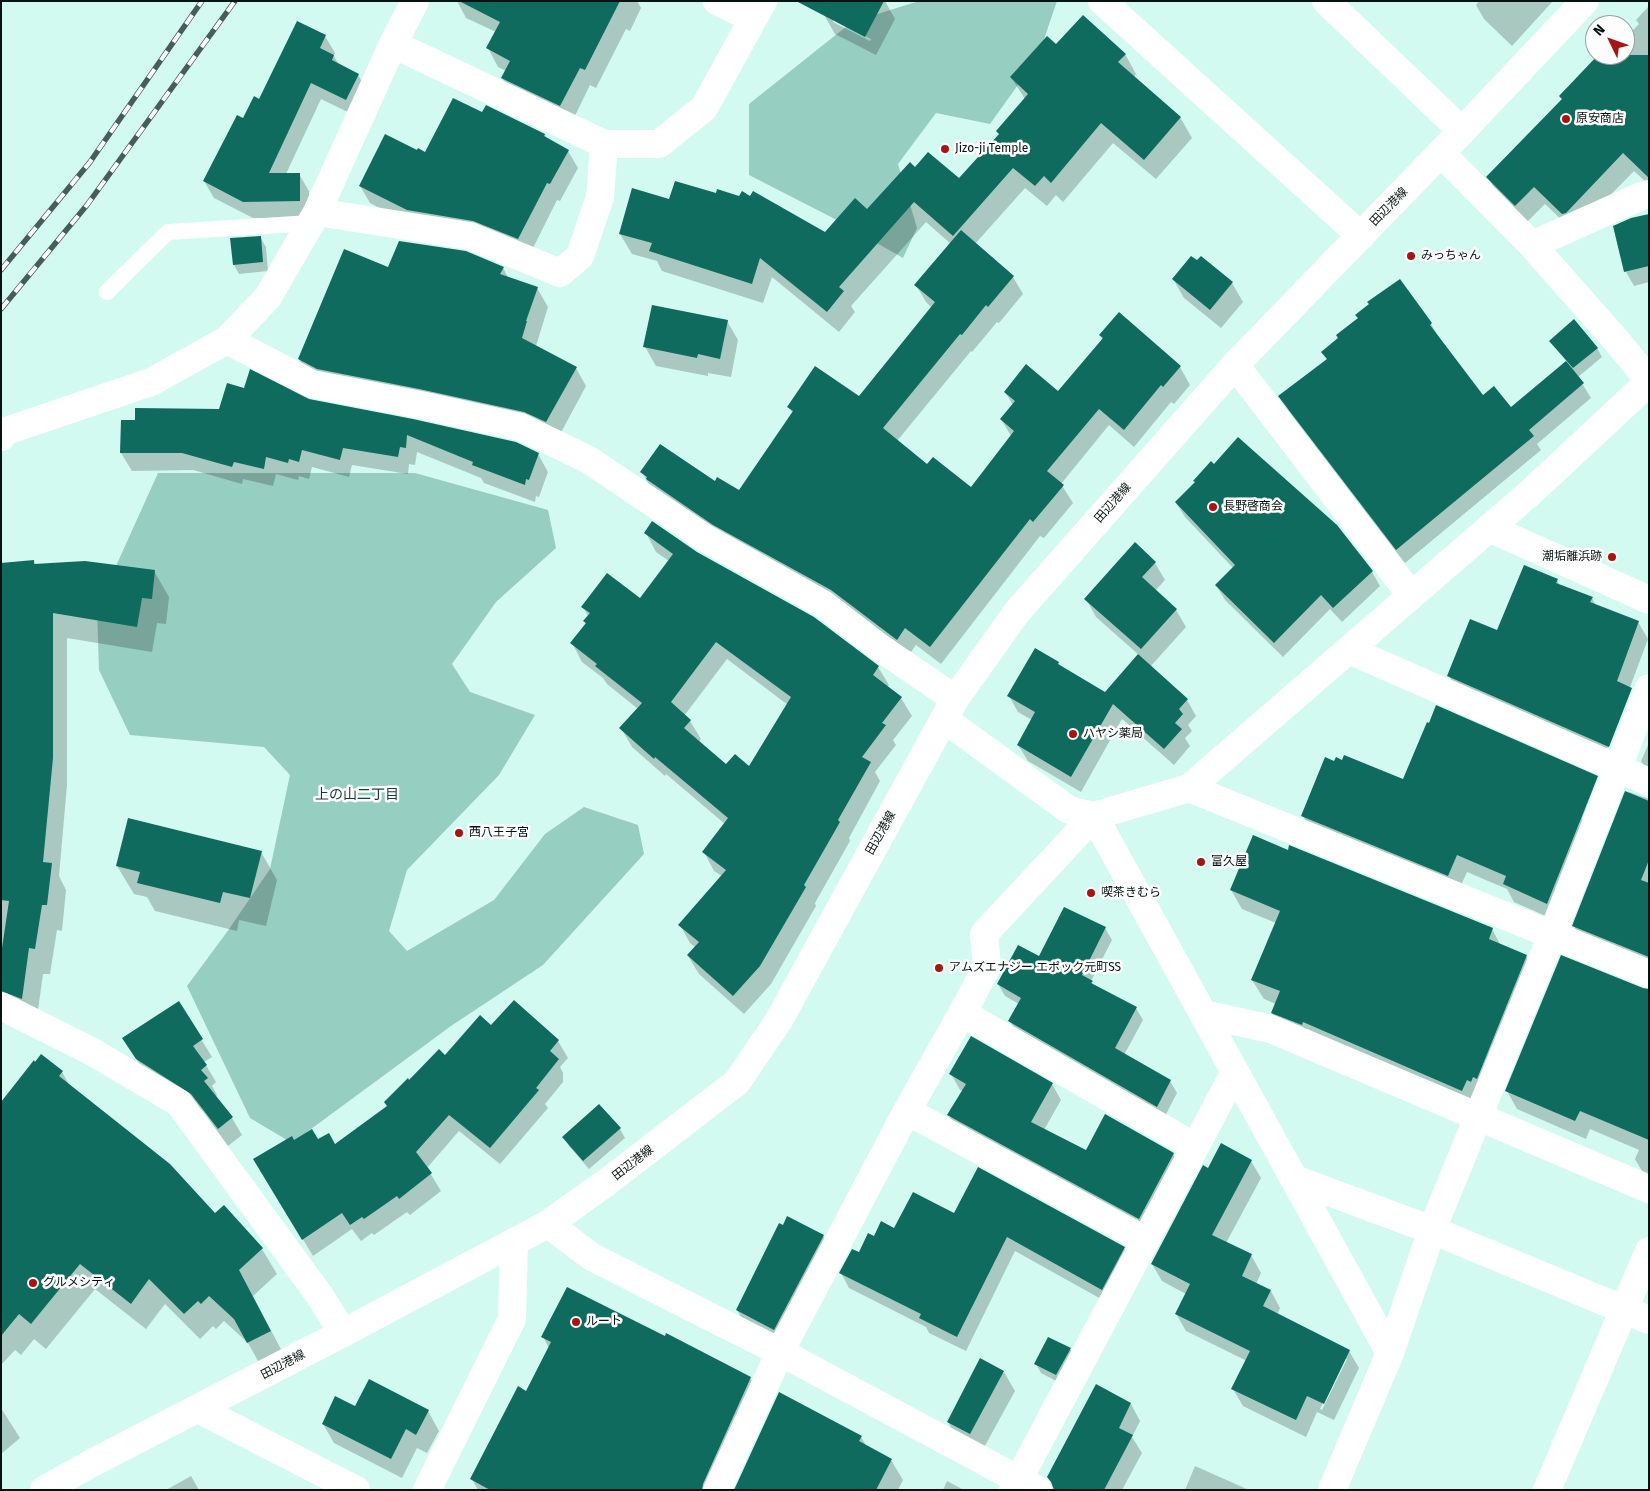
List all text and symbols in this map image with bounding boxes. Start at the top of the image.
north arrow [1585,15,1635,65]
text: N [1590,21,1609,39]
place label: 原安商店 [1576,112,1624,126]
marker: 原安商店 [1560,113,1572,125]
place label: Jizo-ji Temple [955,142,1028,156]
marker: Jizo-ji Temple [939,143,951,155]
street label: 田辺港線 [1367,185,1411,229]
place label: みっちゃん [1421,249,1481,263]
marker: みっちゃん [1405,250,1417,262]
street label: 田辺港線 [1092,480,1134,526]
place label: 長野啓商会 [1223,500,1283,514]
marker: 長野啓商会 [1207,501,1219,513]
place label: 潮垢離浜跡 [1542,550,1602,564]
marker: 潮垢離浜跡 [1606,551,1618,563]
place label: ハヤシ薬局 [1083,727,1143,741]
marker: ハヤシ薬局 [1067,728,1079,740]
district label: 上の山二丁目 [315,787,399,803]
street label: 田辺港線 [863,809,899,857]
place label: 西八王子宮 [469,826,529,840]
marker: 西八王子宮 [453,827,465,839]
place label: 富久屋 [1211,855,1247,869]
marker: 富久屋 [1195,856,1207,868]
place label: 喫茶きむら [1101,886,1161,900]
marker: 喫茶きむら [1085,887,1097,899]
place label: アムズエナジー エポック元町SS [949,961,1121,975]
marker: アムズエナジー エポック元町SS [933,962,945,974]
street label: 田辺港線 [610,1143,656,1183]
place label: グルメシティ [43,1276,115,1290]
marker: グルメシティ [27,1277,39,1289]
place label: ルート [586,1315,622,1329]
marker: ルート [570,1316,582,1328]
street label: 田辺港線 [258,1347,308,1383]

